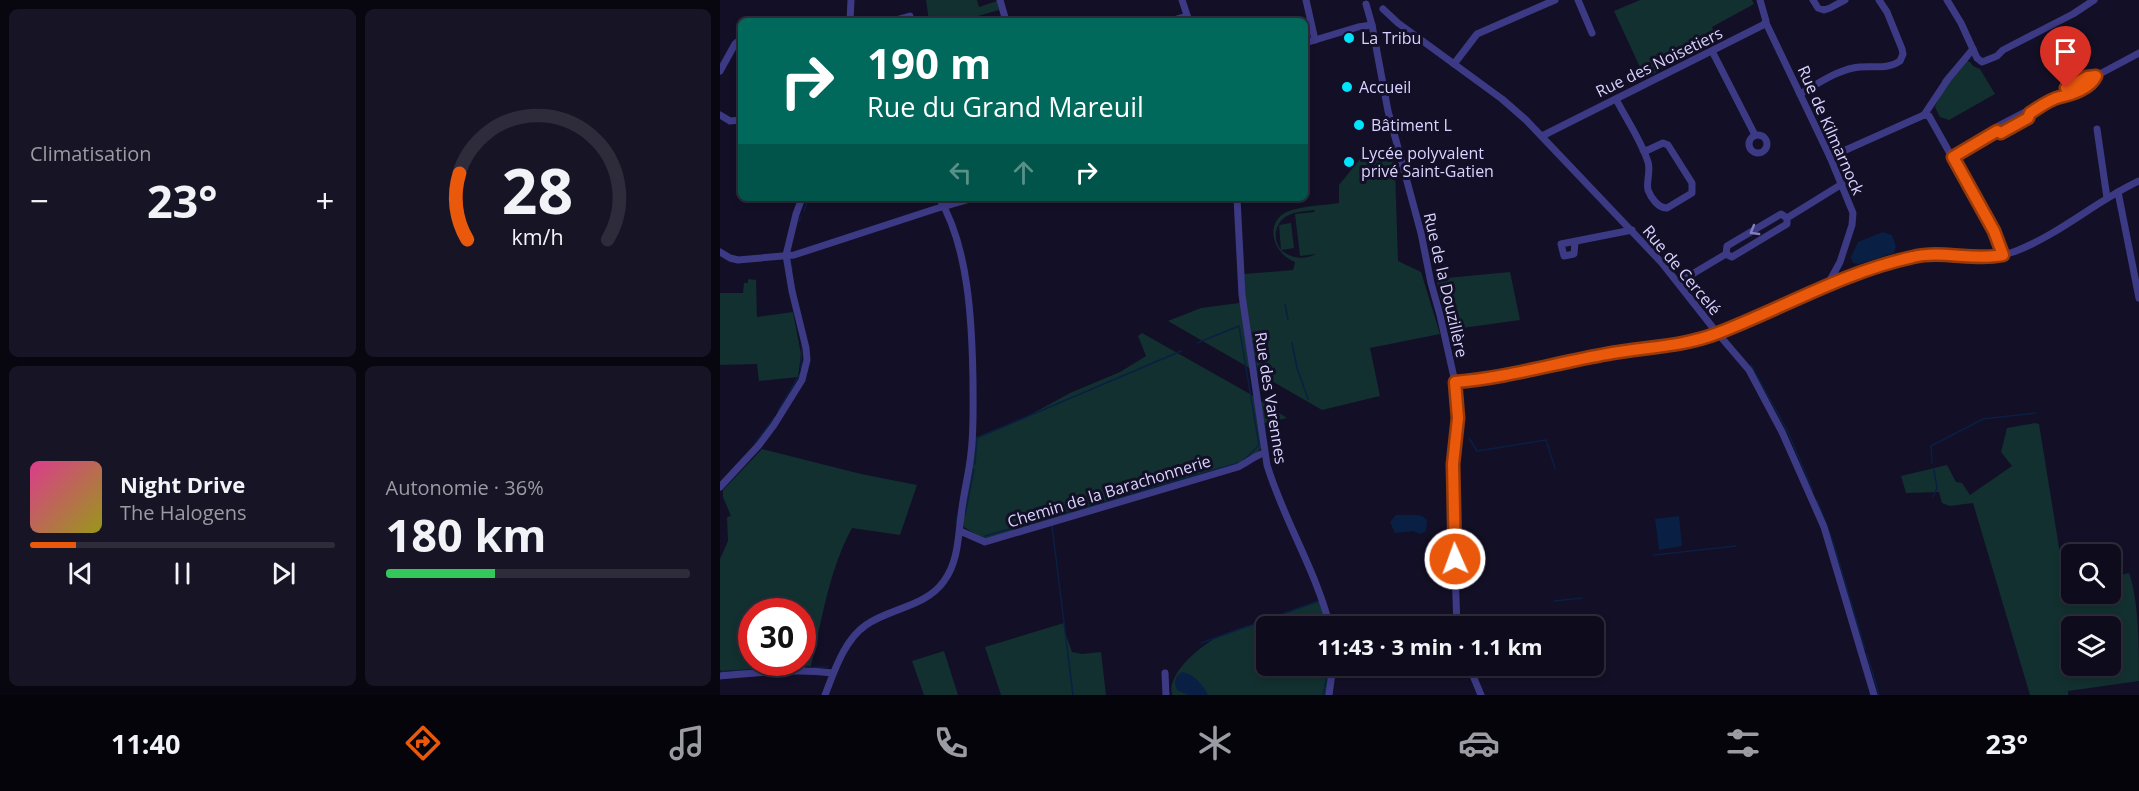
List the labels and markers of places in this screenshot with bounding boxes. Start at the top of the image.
pin [2040,26,2091,88]
place label: La Tribu [1361,27,1421,49]
marker: La Tribu [1342,31,1356,45]
place label: Accueil [1359,76,1411,98]
marker: Accueil [1340,80,1354,94]
place label: Bâtiment L [1371,114,1452,136]
marker: Bâtiment L [1352,118,1366,132]
place label: Lycée polyvalent privé Saint-Gatien [1361,142,1494,182]
marker: Lycée polyvalent privé Saint-Gatien [1342,155,1356,169]

